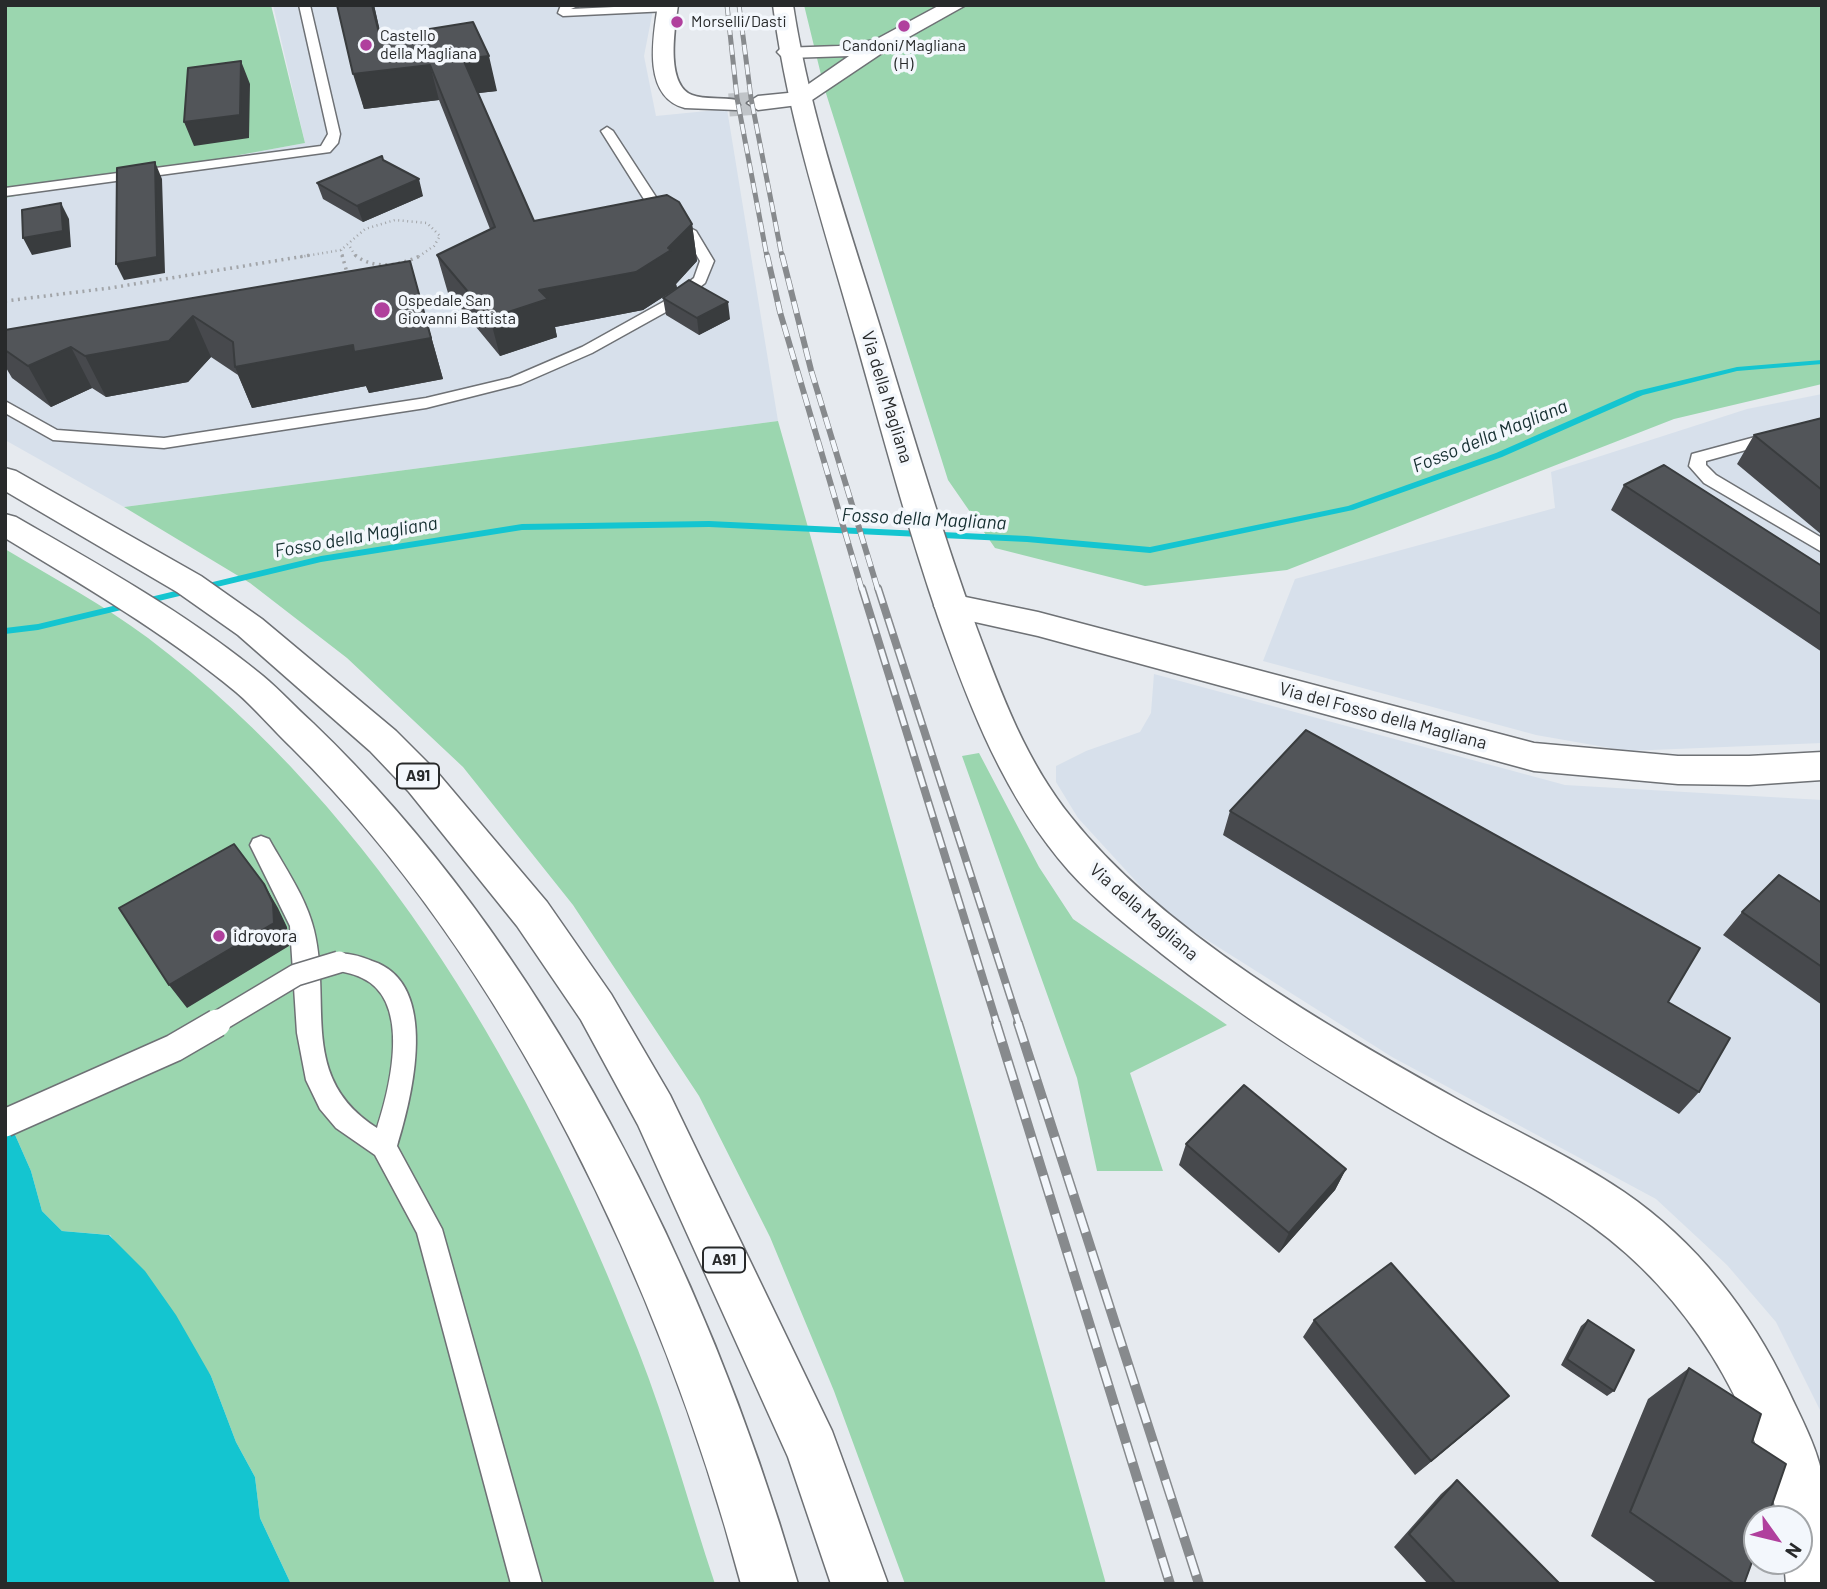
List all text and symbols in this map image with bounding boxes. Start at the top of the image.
place label: Morselli/Dasti [691,12,787,32]
marker: Morselli/Dasti [669,14,685,30]
marker: Candoni/Magliana (H) [896,18,912,34]
place label: Castello della Magliana [380,26,477,64]
place label: Candoni/Magliana (H) [842,36,966,74]
marker: Castello della Magliana [358,37,374,53]
place label: Ospedale San Giovanni Battista [398,291,516,329]
marker: Ospedale San Giovanni Battista [372,300,392,320]
street label: Via della Magliana [857,328,917,466]
water label: Fosso della Magliana [1409,395,1571,477]
water label: Fosso della Magliana [841,503,1007,535]
water label: Fosso della Magliana [273,511,439,563]
street label: Via del Fosso della Magliana [1277,678,1489,754]
road number: A91 [397,764,439,789]
street label: Via della Magliana [1085,859,1203,965]
place label: idrovora [233,925,297,947]
marker: idrovora [211,928,227,944]
road number: A91 [703,1248,745,1272]
north arrow [1743,1505,1813,1575]
text: N [1781,1539,1807,1563]

